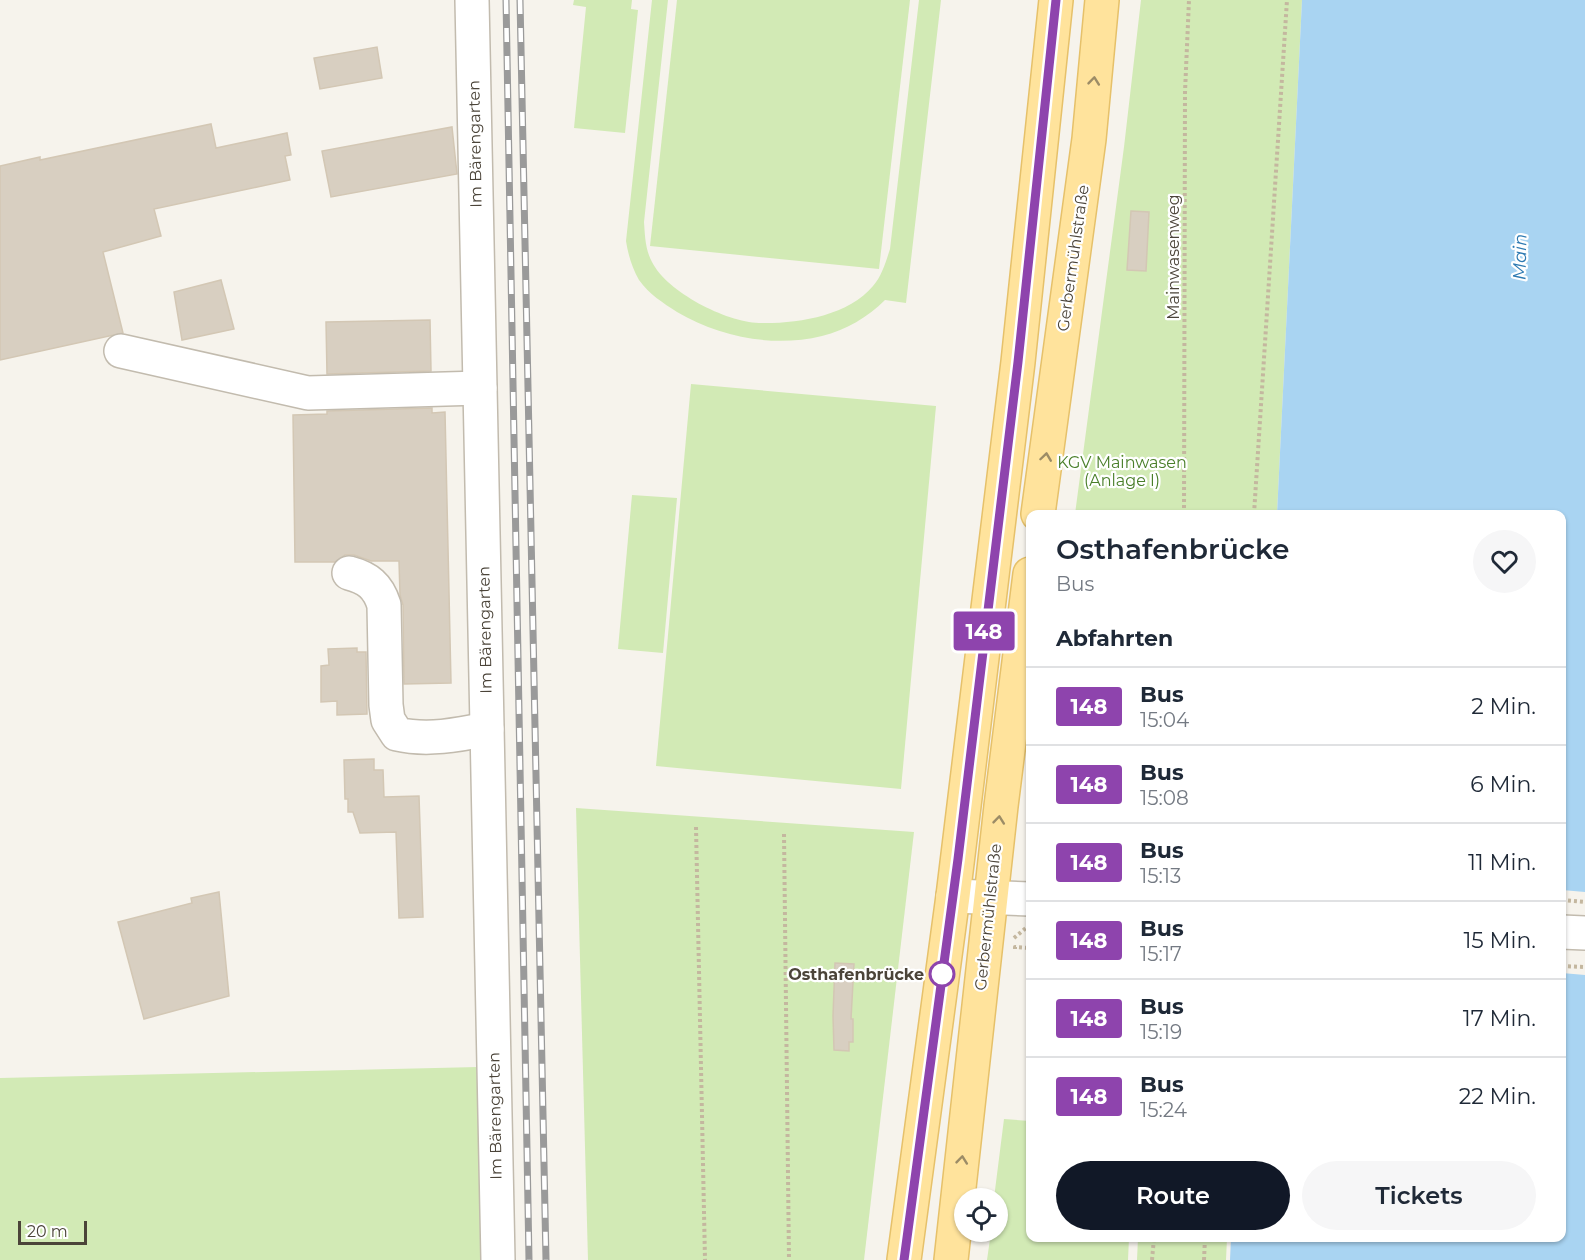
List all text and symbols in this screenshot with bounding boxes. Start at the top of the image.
one-way arrow [1087,77,1100,86]
street label: Im Bärengarten [464,80,486,208]
street label: Gerbermühlstraße [1053,183,1093,333]
street label: Mainwasenweg [1164,194,1183,320]
water label: Main [1509,234,1531,280]
one-way arrow [1040,452,1052,461]
park label: KGV Mainwasen (Anlage I) [1057,453,1187,490]
button: heart [1473,530,1536,593]
text: Osthafenbrücke [1056,532,1290,566]
street label: Im Bärengarten [474,566,496,694]
text: Bus [1056,572,1094,596]
line badge: 148 [950,612,1018,650]
text: 148 [966,619,1002,644]
text: Abfahrten [1056,625,1173,652]
text: Bus [1140,681,1184,708]
text: 2 Min. [1471,693,1536,720]
text: 148 [1071,694,1107,719]
text: 15:04 [1140,708,1189,732]
text: Bus [1140,759,1184,786]
text: 6 Min. [1470,771,1536,798]
text: 148 [1071,772,1107,797]
text: 15:08 [1140,786,1189,810]
one-way arrow [992,816,1005,825]
text: Bus [1140,837,1184,864]
street label: Gerbermühlstraße [971,842,1005,992]
text: 11 Min. [1468,849,1536,876]
text: 148 [1071,850,1107,875]
text: 15:13 [1140,864,1181,888]
text: Bus [1140,915,1184,942]
text: 15 Min. [1463,927,1536,954]
text: 148 [1071,928,1107,953]
text: 15:17 [1140,942,1182,966]
marker: Osthafenbrücke [929,961,955,987]
place label: Osthafenbrücke [788,965,924,984]
text: Bus [1140,993,1184,1020]
text: 17 Min. [1463,1005,1536,1032]
text: 148 [1071,1006,1107,1031]
text: 15:19 [1140,1020,1182,1044]
street label: Im Bärengarten [484,1052,506,1180]
text: Bus [1140,1071,1184,1098]
text: 22 Min. [1459,1083,1536,1110]
text: 148 [1071,1084,1107,1109]
text: 15:24 [1140,1098,1187,1122]
one-way arrow [955,1156,967,1165]
button: Route [1056,1161,1290,1230]
button: Tickets [1302,1161,1536,1230]
map controls [954,1188,1008,1242]
button: locate [954,1188,1008,1242]
scale bar [18,1218,87,1246]
text: 20 m [27,1222,68,1241]

